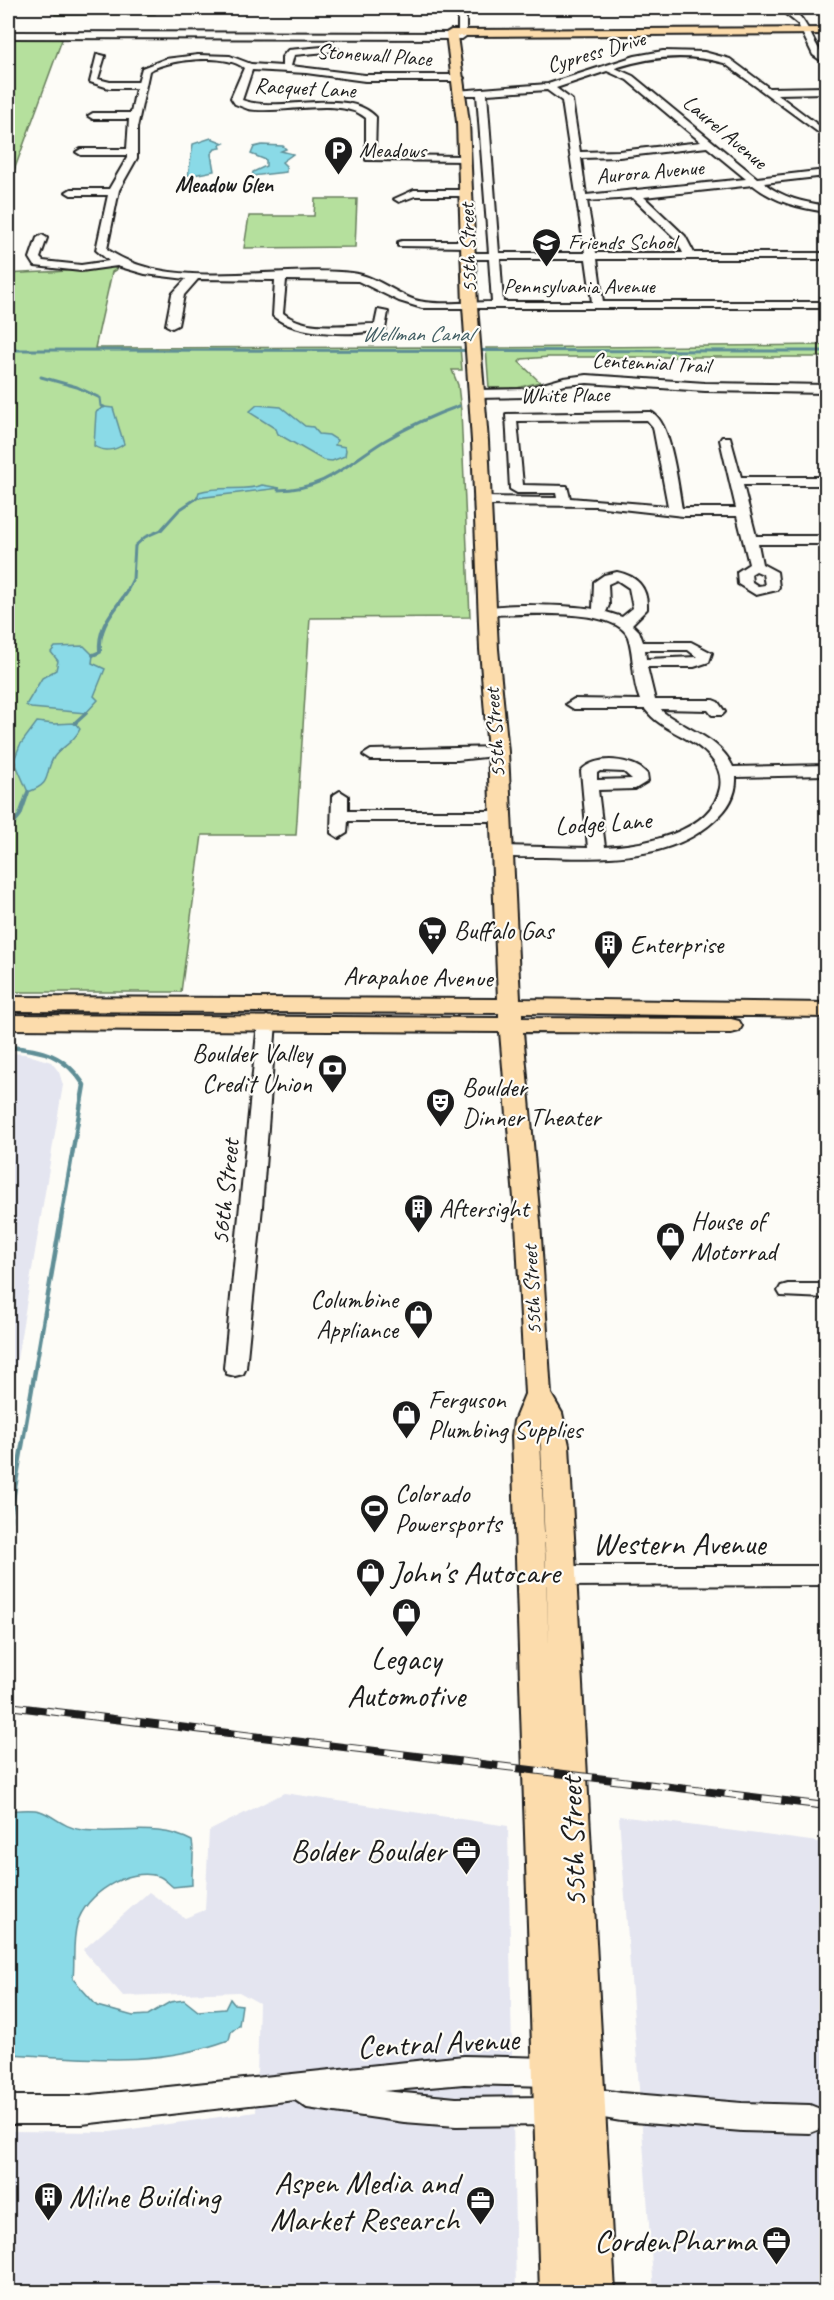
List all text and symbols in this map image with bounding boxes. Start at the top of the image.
street label: Cypress Drive [544,24,650,79]
street label: Stonewall Place [316,37,434,73]
street label: Racquet Lane [254,71,358,105]
street label: Laurel Avenue [677,89,774,177]
parking icon: Meadows [322,134,354,176]
place label: Meadows [359,136,429,164]
street label: Aurora Avenue [595,153,707,191]
district label: Meadow Glen [175,171,274,199]
street label: 55th Street [452,200,484,293]
school or university icon: Friends School [531,226,563,268]
place label: Friends School [568,228,680,256]
street label: Pennsylvania Avenue [503,272,657,300]
water label: Wellman Canal [362,320,479,348]
street label: Centennial Trail [591,346,715,380]
street label: White Place [520,380,611,410]
street label: 55th Street [478,684,512,779]
street label: Lodge Lane [554,803,655,843]
supermarket icon: Buffalo Gas [417,914,449,956]
place label: Buffalo Gas [454,914,555,947]
building icon: Enterprise [593,928,625,970]
place label: Enterprise [630,928,725,961]
street label: Arapahoe Avenue [343,959,495,995]
place label: Boulder Valley Credit Union [192,1037,314,1100]
bank icon: Boulder Valley Credit Union [317,1052,349,1094]
place label: Boulder Dinner Theater [462,1071,603,1134]
theatre icon: Boulder Dinner Theater [425,1086,457,1128]
street label: 56th Street [203,1135,247,1247]
building icon: Aftersight [402,1192,434,1234]
place label: Aftersight [439,1192,531,1225]
place label: House of Motorrad [691,1205,780,1268]
shop icon: House of Motorrad [654,1220,686,1262]
street label: 55th Street [516,1242,548,1336]
place label: Columbine Appliance [310,1283,401,1346]
shop icon: Columbine Appliance [403,1298,435,1340]
place label: Ferguson Plumbing Supplies [428,1383,584,1446]
shop icon: Ferguson Plumbing Supplies [391,1398,423,1440]
place label: Colorado Powersports [395,1477,503,1540]
sports icon: Colorado Powersports [358,1492,390,1534]
street label: Western Avenue [592,1523,768,1564]
place label: John's Autocare [389,1552,562,1593]
shop icon: John's Autocare [354,1556,386,1598]
shop icon: Legacy Automotive [390,1596,422,1638]
place label: Legacy Automotive [347,1638,468,1716]
street label: 55th Street [550,1773,596,1908]
place label: Bolder Boulder [290,1830,448,1871]
office icon: Bolder Boulder [451,1834,483,1876]
street label: Central Avenue [356,2018,522,2068]
place label: Aspen Media and Market Research [270,2162,463,2240]
place label: Milne Building [69,2176,222,2217]
building icon: Milne Building [32,2180,64,2222]
office icon: Aspen Media and Market Research [464,2184,496,2226]
place label: CordenPharma [594,2220,758,2261]
office icon: CordenPharma [761,2224,793,2266]

